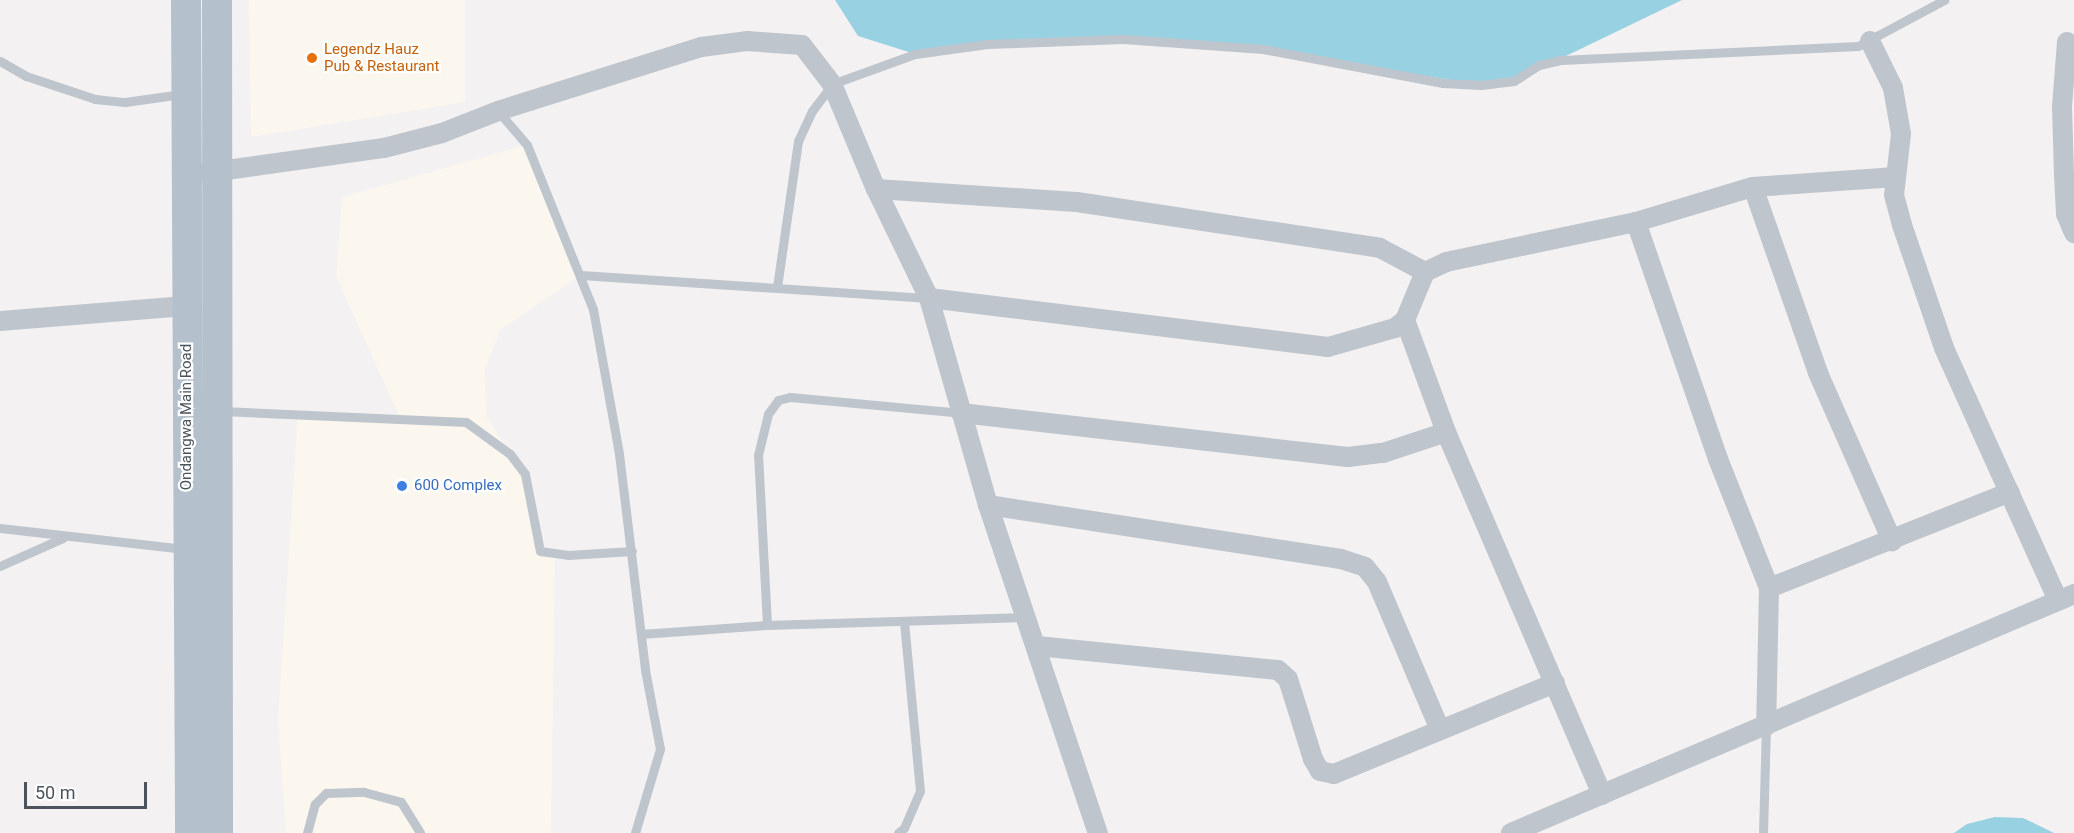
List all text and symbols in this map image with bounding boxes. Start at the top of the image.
place label: Legendz Hauz Pub & Restaurant [324,40,439,75]
marker: Legendz Hauz Pub & Restaurant [305,51,319,65]
street label: Ondangwa Main Road [178,344,196,490]
place label: 600 Complex [414,477,502,495]
marker: 600 Complex [395,479,409,493]
scale bar [27,770,150,808]
text: 50 m [35,782,75,803]

